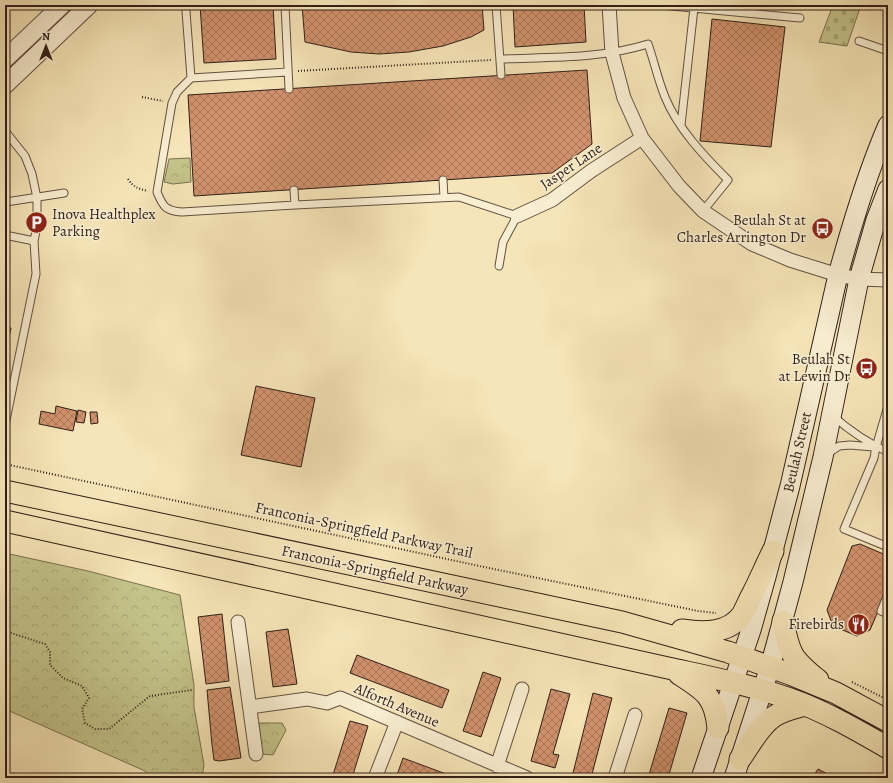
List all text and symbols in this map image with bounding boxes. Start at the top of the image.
north arrow [26,26,66,66]
text: N [42,29,50,44]
street label: Jasper Lane [536,138,606,194]
place label: Inova Healthplex Parking [52,204,156,241]
parking icon: Inova Healthplex Parking [24,210,50,236]
place label: Beulah St at Charles Arrington Dr [677,210,806,247]
bus stop icon: Beulah St at Charles Arrington Dr [809,216,835,242]
place label: Beulah St at Lewin Dr [778,349,850,386]
bus stop icon: Beulah St at Lewin Dr [853,355,879,381]
street label: Beulah Street [778,410,816,494]
street label: Franconia-Springfield Parkway Trail [254,497,475,563]
street label: Franconia-Springfield Parkway [280,540,471,600]
restaurant icon: Firebirds [846,611,872,637]
place label: Firebirds [789,614,844,634]
street label: Alforth Avenue [350,678,443,732]

